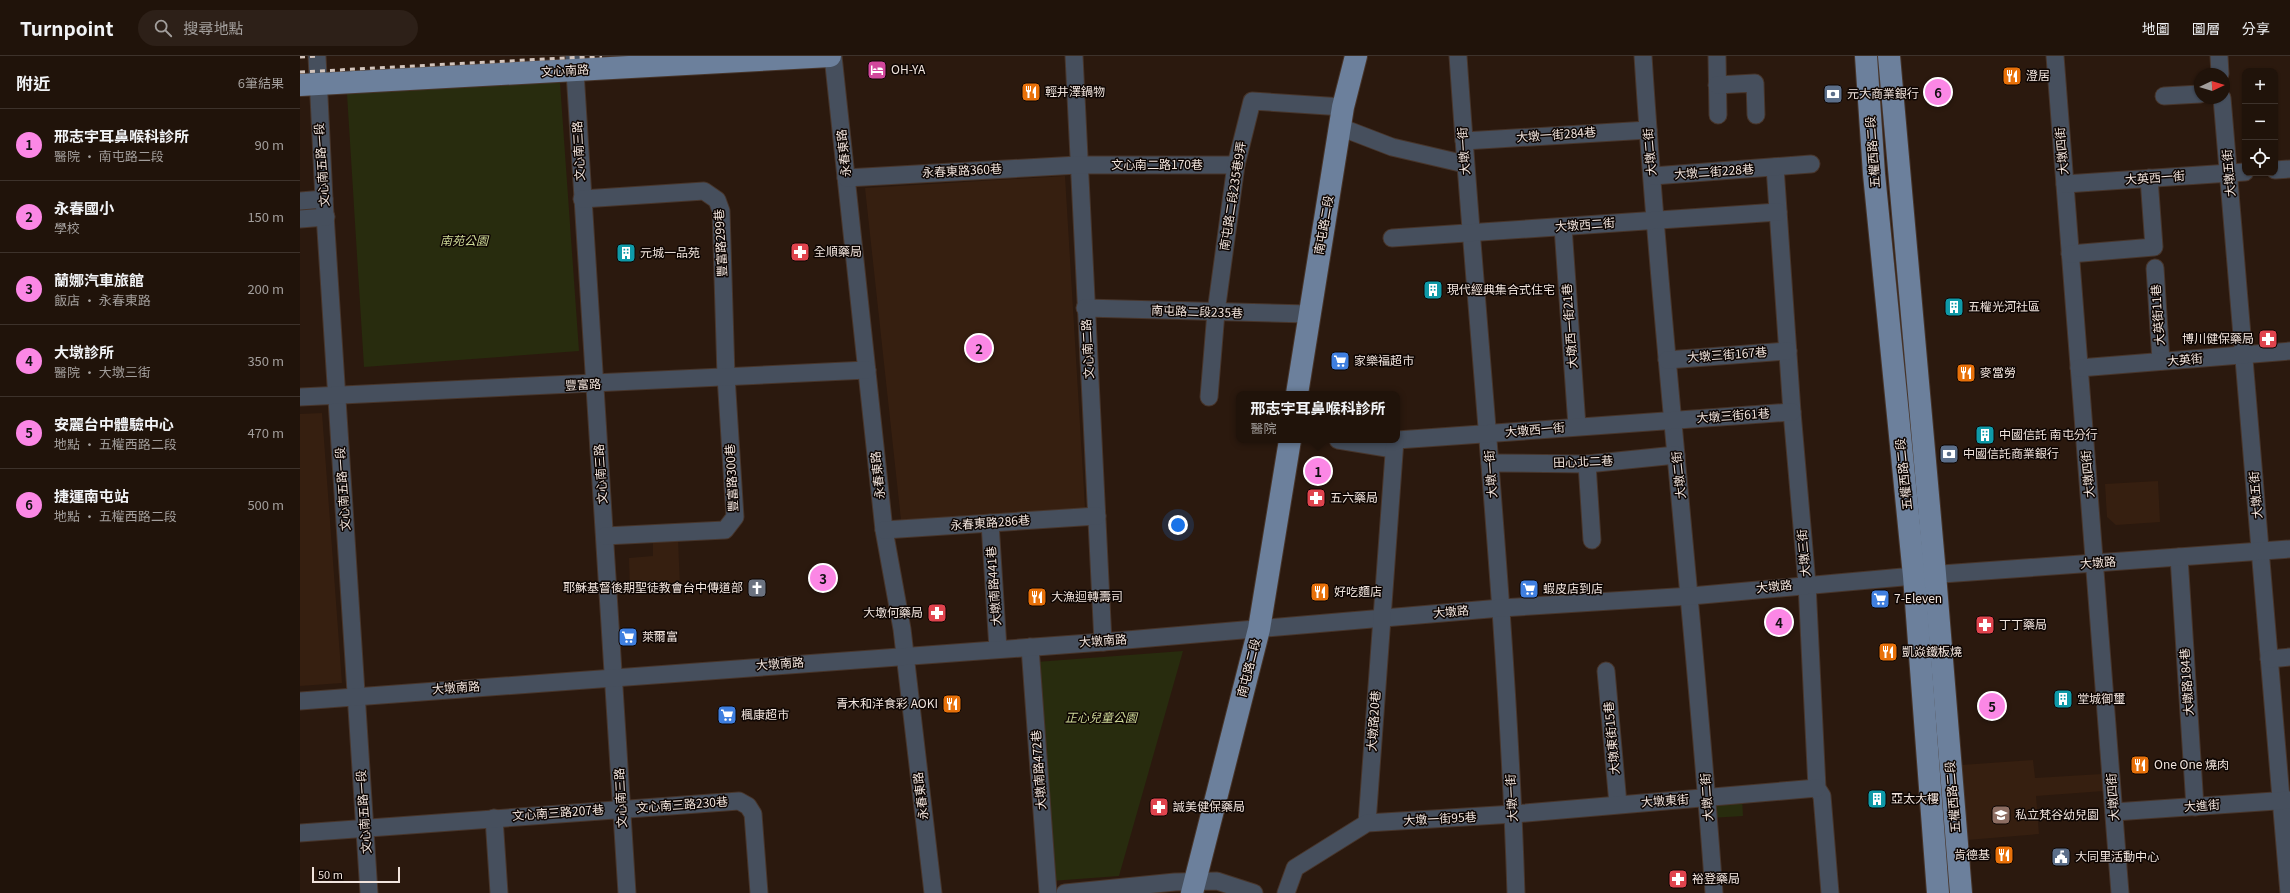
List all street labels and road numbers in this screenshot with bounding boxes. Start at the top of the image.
street label: 文心南路 [541,60,589,79]
street label: 五權西路二段 [1861,116,1882,189]
street label: 文心南三路 [567,121,588,181]
street label: 大墩一街284巷 [1515,122,1596,145]
street label: 文心南五路一段 [309,123,332,208]
street label: 大墩四街 [2050,126,2071,176]
street label: 大墩一街 [1452,127,1473,176]
street label: 大墩二街 [1638,127,1659,177]
street label: 永春東路 [832,128,853,178]
street label: 南屯路二段235巷9弄 [1214,140,1249,252]
street label: 大墩五街 [2217,148,2238,198]
street label: 文心南二路170巷 [1111,155,1203,172]
street label: 永春東路360巷 [922,159,1002,180]
street label: 大墩二街228巷 [1673,159,1754,182]
street label: 大英西一街 [2124,166,2185,187]
street label: 南屯路二段 [1309,194,1336,256]
street label: 豐富路299巷 [709,209,730,277]
street label: 大墩西二街 [1554,213,1615,234]
street label: 大墩西一街21巷 [1557,283,1580,369]
street label: 大英街11巷 [2146,284,2167,346]
street label: 南屯路二段235巷 [1151,300,1243,321]
street label: 文心南二路 [1076,319,1097,379]
street label: 大墩三街167巷 [1686,342,1767,365]
street label: 大英街 [2166,348,2204,369]
street label: 豐富路 [564,374,601,393]
street label: 大墩三街61巷 [1696,403,1770,426]
street label: 大墩西一街 [1504,417,1566,440]
street label: 五權西路二段 [1890,437,1915,511]
street label: 文心南三路 [589,444,610,505]
street label: 豐富路300巷 [720,444,741,512]
street label: 文心南五路一段 [330,447,353,532]
street label: 大墩四街 [2076,449,2097,499]
street label: 永春東路 [866,450,887,500]
street label: 大墩一街 [1479,450,1500,499]
street label: 大墩二街 [1667,450,1688,500]
street label: 田心北二巷 [1553,451,1613,470]
street label: 大墩五街 [2244,470,2265,520]
street label: 永春東路286巷 [949,510,1030,533]
street label: 大墩三街 [1792,528,1813,578]
street label: 大墩南路441巷 [981,546,1004,627]
street label: 大墩路 [2079,552,2116,571]
street label: 大墩路 [1755,575,1793,596]
street label: 大墩路 [1432,600,1470,621]
street label: 大墩南路 [1078,629,1127,650]
street label: 南屯路二段 [1232,636,1263,699]
street label: 大墩路184巷 [2175,648,2196,717]
street label: 大墩南路 [755,652,804,673]
street label: 大墩南路 [431,676,480,697]
street label: 大墩路20巷 [1362,690,1383,752]
street label: 大墩東街15巷 [1599,701,1622,775]
street label: 大墩南路472巷 [1026,730,1049,811]
street label: 五權西路二段 [1940,761,1963,834]
street label: 文心南三路 [609,768,630,828]
street label: 文心南五路一段 [351,770,374,855]
street label: 永春東路 [908,771,931,821]
street label: 大墩二街 [1695,773,1716,822]
street label: 大墩四街 [2101,773,2122,822]
street label: 大墩一街 [1501,774,1520,822]
street label: 大墩東街 [1640,789,1689,810]
street label: 文心南三路230巷 [635,792,728,815]
street label: 大進街 [2183,795,2220,814]
street label: 文心南三路207巷 [511,800,604,823]
street label: 大墩一街95巷 [1403,807,1477,828]

